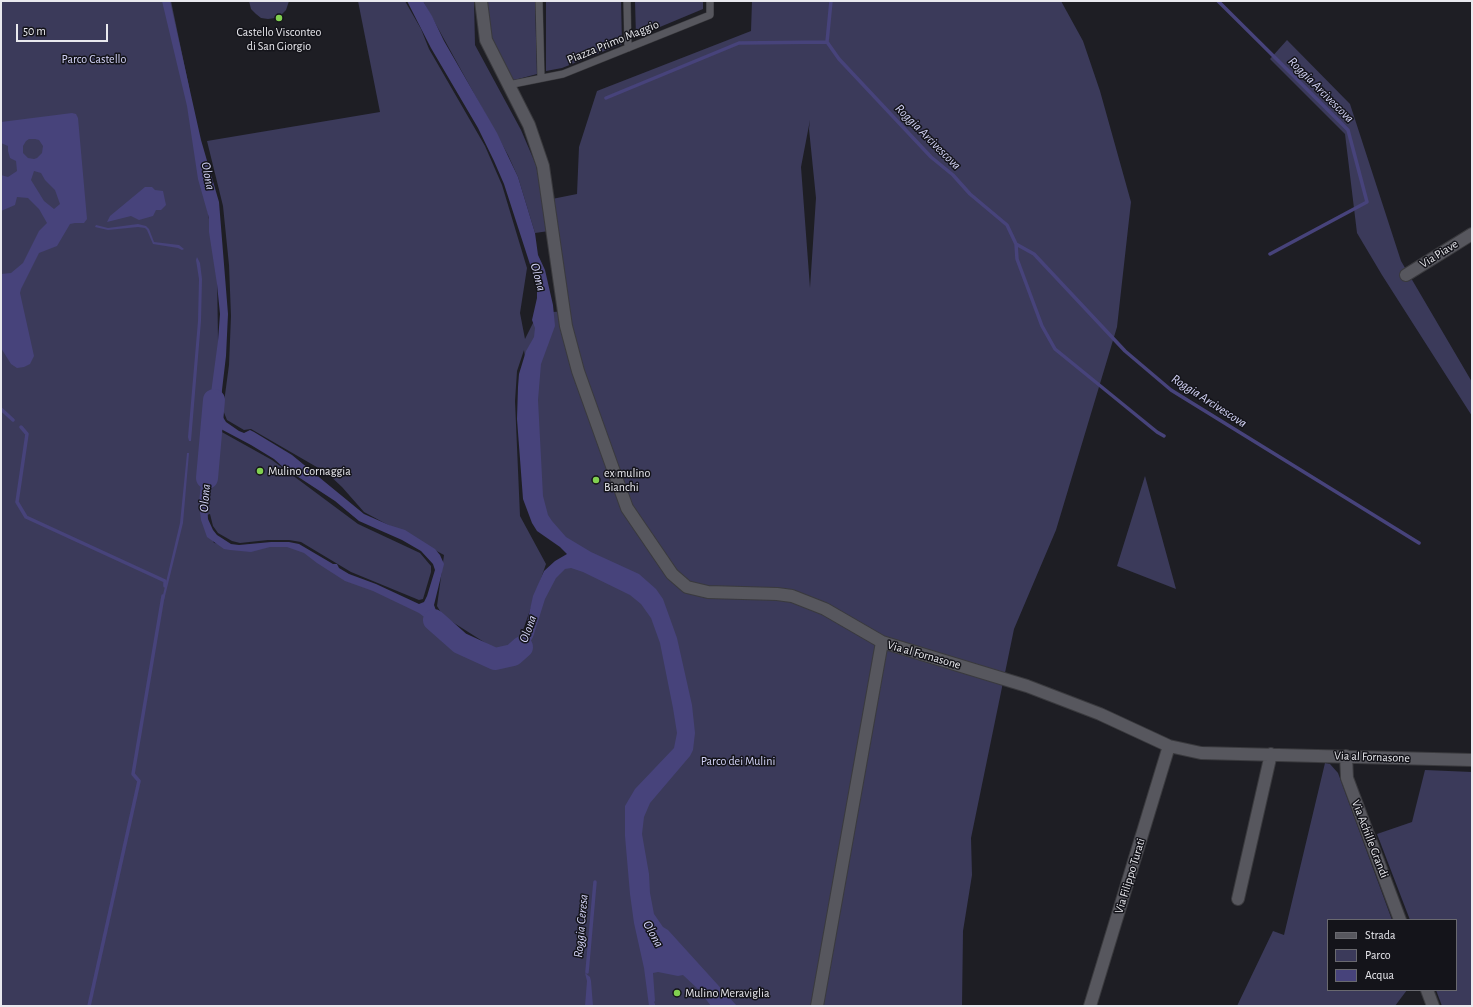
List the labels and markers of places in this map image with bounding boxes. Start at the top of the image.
marker: Castello Visconteo di San Giorgio [274,13,284,23]
place label: Castello Visconteo di San Giorgio [237,25,321,53]
place label: Mulino Cornaggia [268,464,351,478]
marker: Mulino Cornaggia [255,466,265,476]
place label: ex mulino Bianchi [604,466,650,494]
marker: ex mulino Bianchi [591,475,601,485]
place label: Mulino Meraviglia [685,986,769,1000]
marker: Mulino Meraviglia [672,988,682,998]

